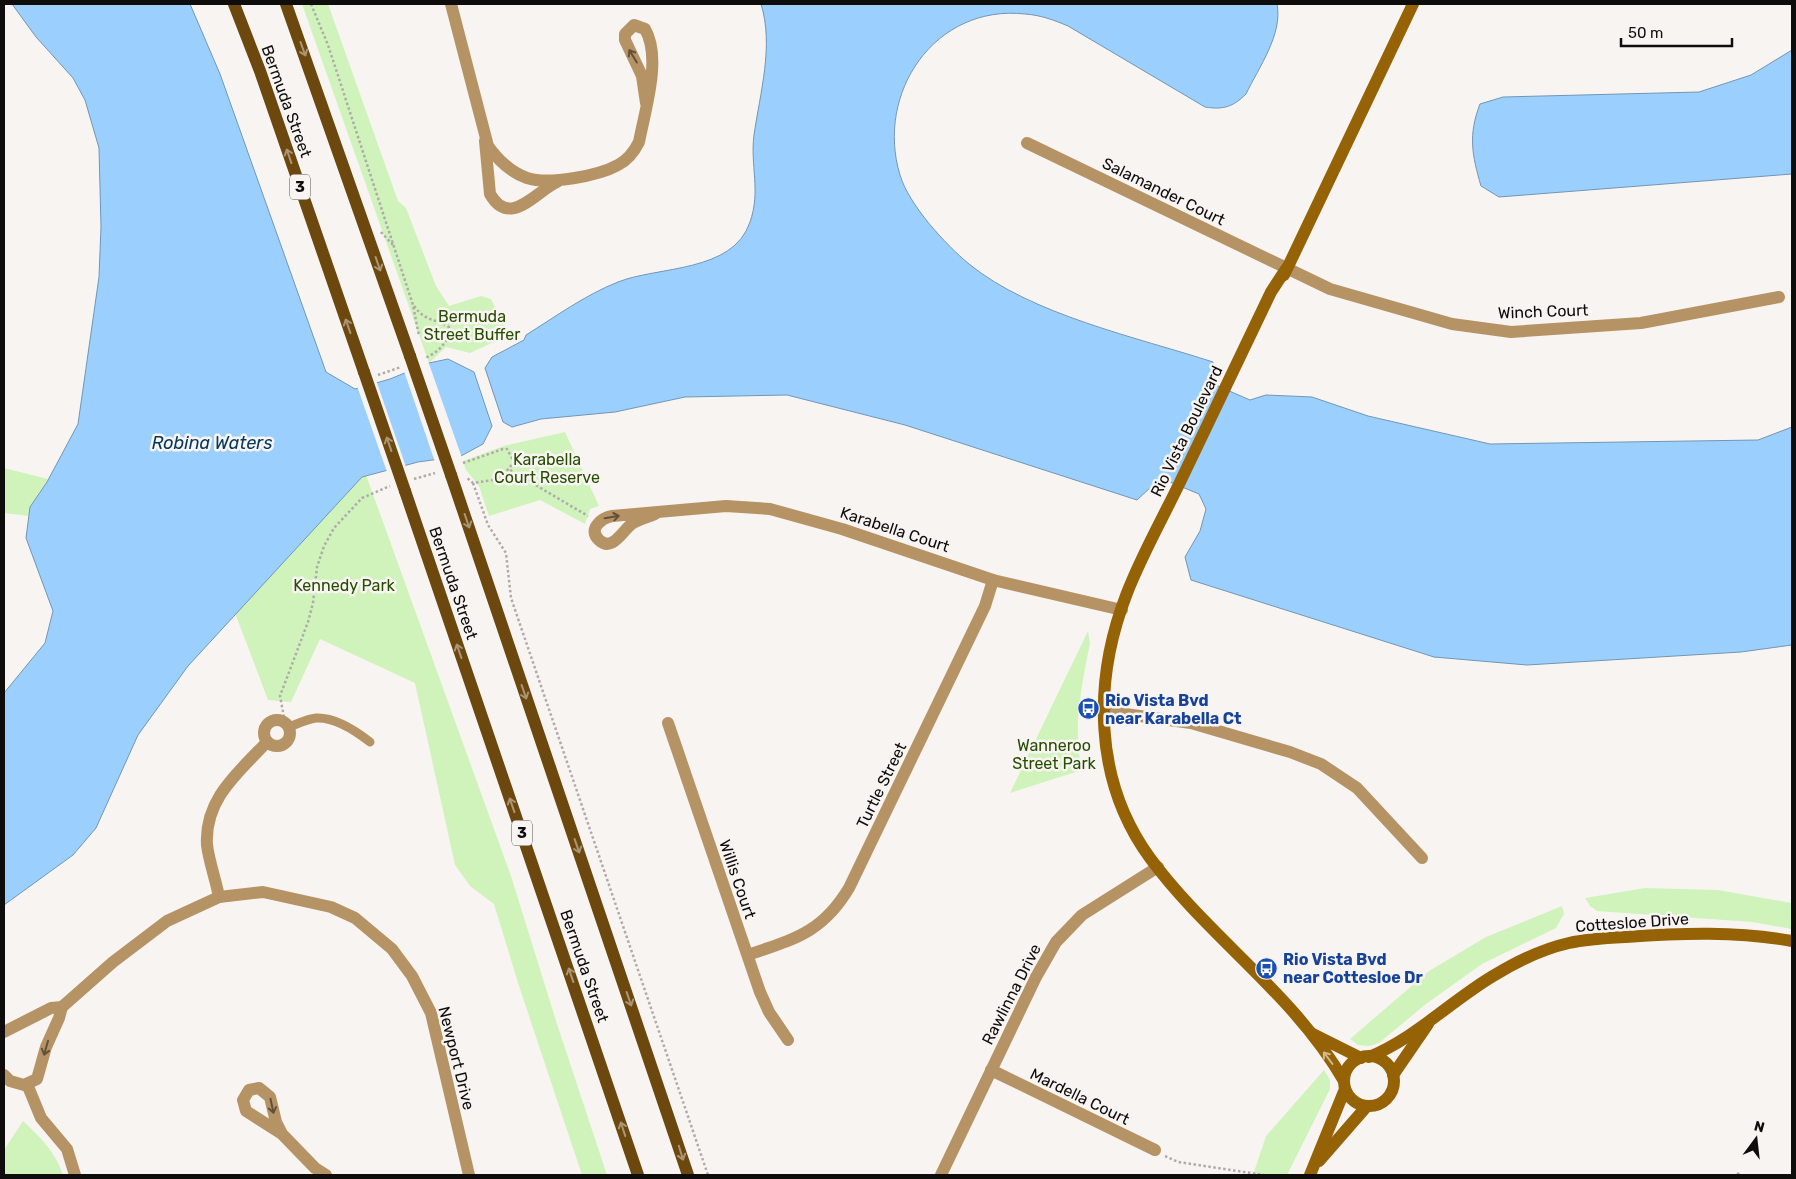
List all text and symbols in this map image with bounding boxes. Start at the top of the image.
scale bar [1621,15,1732,47]
text: 50 m [1628,24,1663,42]
one-way arrow [299,41,309,57]
street label: Bermuda Street [257,42,316,160]
one-way arrow [628,50,638,64]
one-way arrow [284,148,293,164]
street label: Salamander Court [1099,153,1228,229]
road number: 3 [290,174,310,200]
one-way arrow [374,256,383,271]
street label: Winch Court [1497,300,1589,323]
park label: Bermuda Street Buffer [424,307,520,344]
one-way arrow [343,319,352,334]
street label: Rio Vista Boulevard [1146,363,1226,500]
water label: Robina Waters [152,432,272,454]
one-way arrow [384,437,393,453]
park label: Karabella Court Reserve [494,450,600,487]
street label: Karabella Court [838,503,952,556]
one-way arrow [603,511,619,521]
one-way arrow [462,513,472,529]
street label: Bermuda Street [425,524,482,642]
park label: Kennedy Park [293,576,396,595]
one-way arrow [454,643,464,659]
one-way arrow [520,684,529,699]
place label: Rio Vista Bvd near Karabella Ct [1105,691,1242,728]
bus stop icon: Rio Vista Bvd near Karabella Ct [1077,697,1101,721]
park label: Wanneroo Street Park [1012,736,1096,773]
street label: Turtle Street [853,739,910,831]
one-way arrow [507,797,517,813]
road number: 3 [512,820,532,846]
one-way arrow [572,837,582,853]
street label: Willis Court [715,837,760,921]
street label: Bermuda Street [556,907,613,1025]
street label: Cottesloe Drive [1575,909,1690,936]
street label: Rawlinna Drive [978,941,1045,1048]
place label: Rio Vista Bvd near Cottesloe Dr [1283,950,1424,987]
bus stop icon: Rio Vista Bvd near Cottesloe Dr [1255,956,1279,980]
one-way arrow [566,968,575,983]
one-way arrow [625,991,634,1007]
street label: Newport Drive [434,1004,479,1112]
one-way arrow [40,1039,50,1055]
one-way arrow [1323,1052,1334,1065]
street label: Mardella Court [1027,1064,1133,1129]
one-way arrow [268,1098,277,1114]
north arrow [1731,1114,1781,1164]
text: N [1752,1117,1766,1136]
one-way arrow [618,1121,628,1137]
one-way arrow [676,1145,686,1161]

